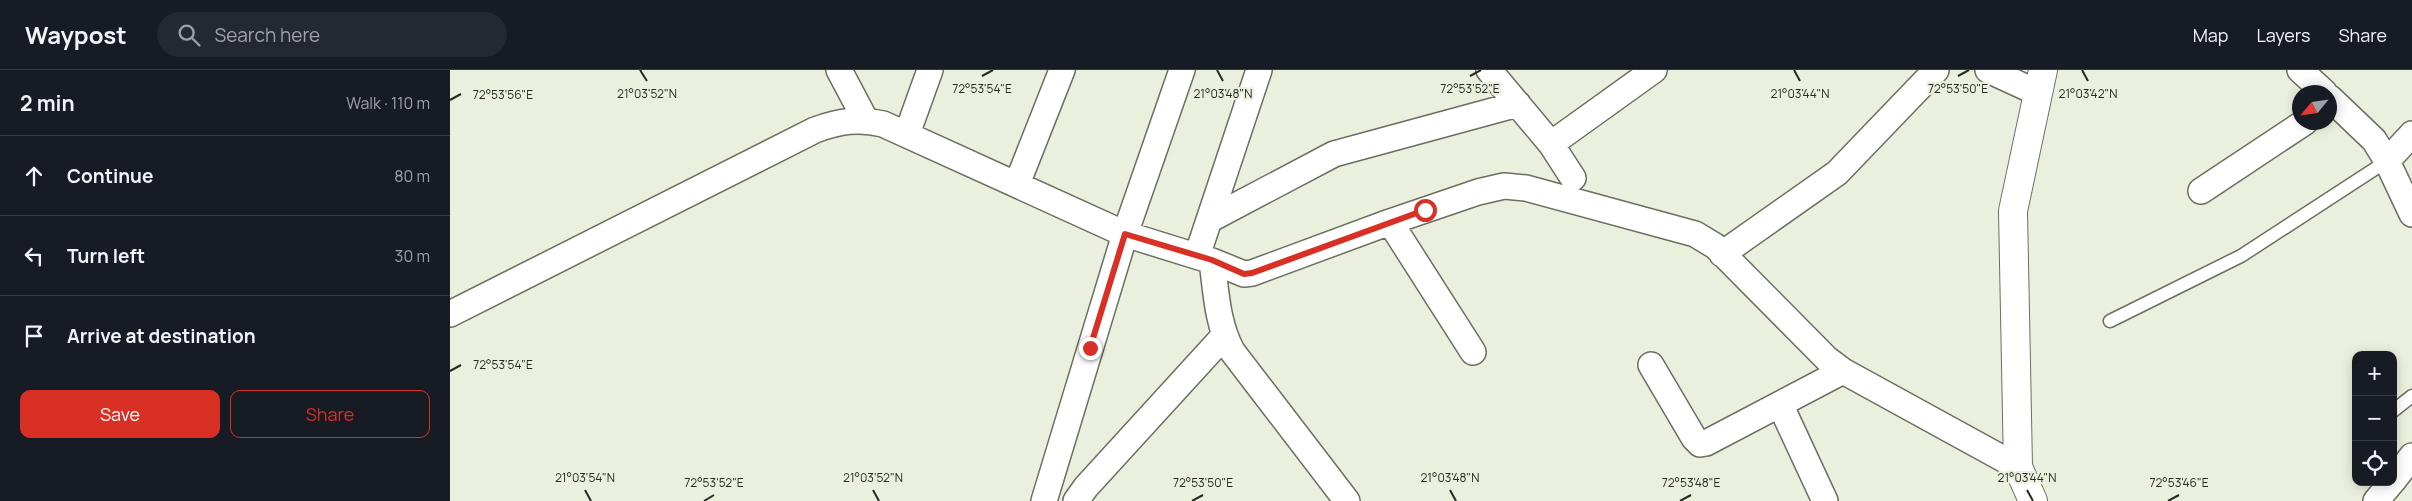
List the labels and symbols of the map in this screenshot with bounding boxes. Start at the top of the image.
text: 72°53'54"E [952,80,1012,97]
text: 72°53'52"E [1440,80,1500,97]
text: 72°53'50"E [1928,80,1988,97]
text: 21°03'52"N [617,85,677,102]
text: 21°03'48"N [1194,85,1252,102]
text: 21°03'44"N [1771,85,1829,102]
text: 21°03'42"N [2059,85,2117,102]
north arrow [2292,85,2337,130]
text: 72°53'56"E [473,86,533,103]
route start [1414,199,1437,222]
route end [1079,337,1102,360]
text: 72°53'54"E [473,356,533,373]
text: 21°03'54"N [555,469,615,486]
text: 21°03'52"N [843,469,903,486]
text: 21°03'48"N [1421,469,1479,486]
text: 21°03'44"N [1998,469,2056,486]
text: 72°53'52"E [684,474,744,491]
text: 72°53'50"E [1173,474,1233,491]
text: 72°53'48"E [1662,474,1720,491]
text: 72°53'46"E [2149,474,2209,491]

